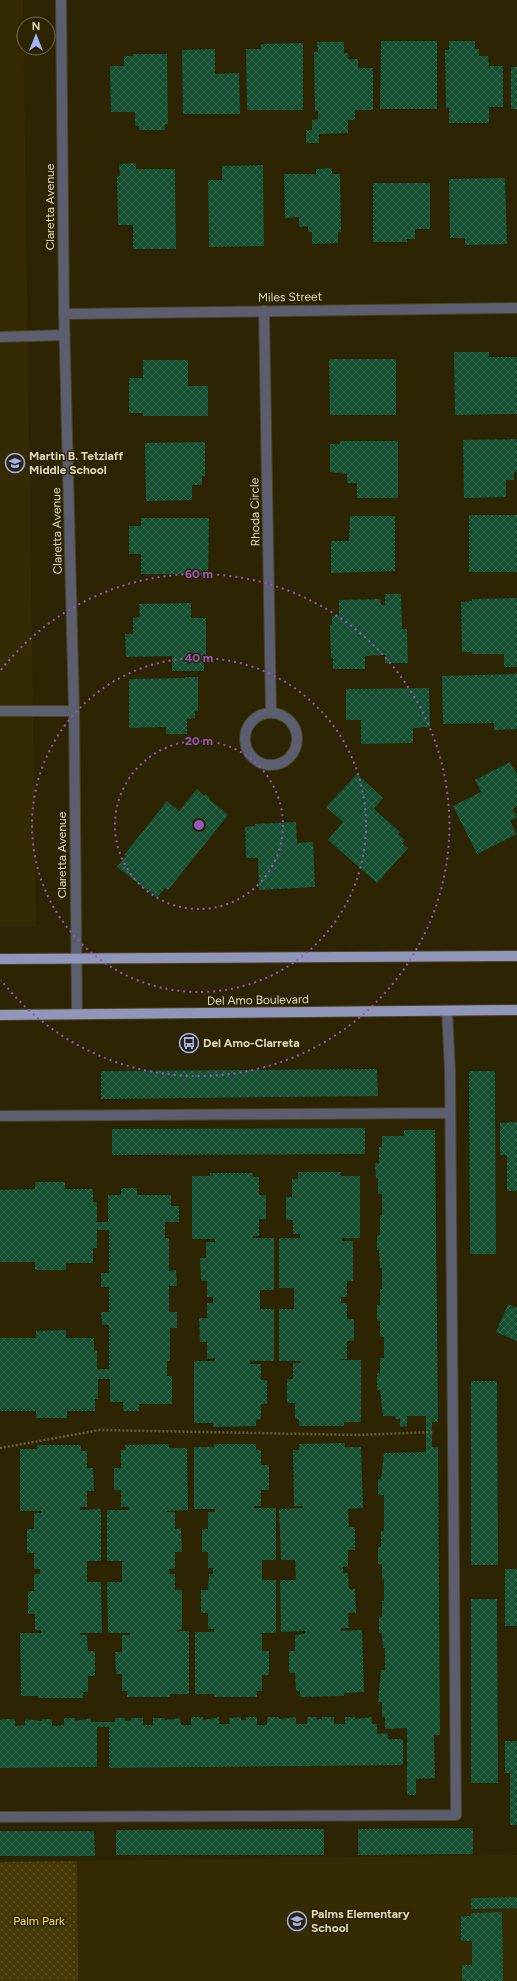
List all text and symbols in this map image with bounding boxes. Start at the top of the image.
north arrow [16,16,56,56]
text: N [32,20,40,33]
street label: Claretta Avenue [43,163,57,250]
street label: Miles Street [258,289,323,305]
place label: Martin B. Tetzlaff Middle School [29,449,124,477]
school or university icon: Martin B. Tetzlaff Middle School [4,452,26,474]
street label: Rhoda Circle [247,477,263,546]
street label: Claretta Avenue [49,487,65,574]
text: 60 m [185,567,213,581]
text: 40 m [185,651,213,665]
text: 20 m [185,734,213,748]
street label: Claretta Avenue [55,811,69,898]
centre of rings [192,818,206,832]
street label: Del Amo Boulevard [207,992,309,1008]
bus stop icon: Del Amo-Clarreta [178,1032,200,1054]
place label: Del Amo-Clarreta [203,1036,300,1050]
place label: Palms Elementary School [311,1907,410,1935]
school or university icon: Palms Elementary School [286,1910,308,1932]
park label: Palm Park [13,1914,65,1928]

